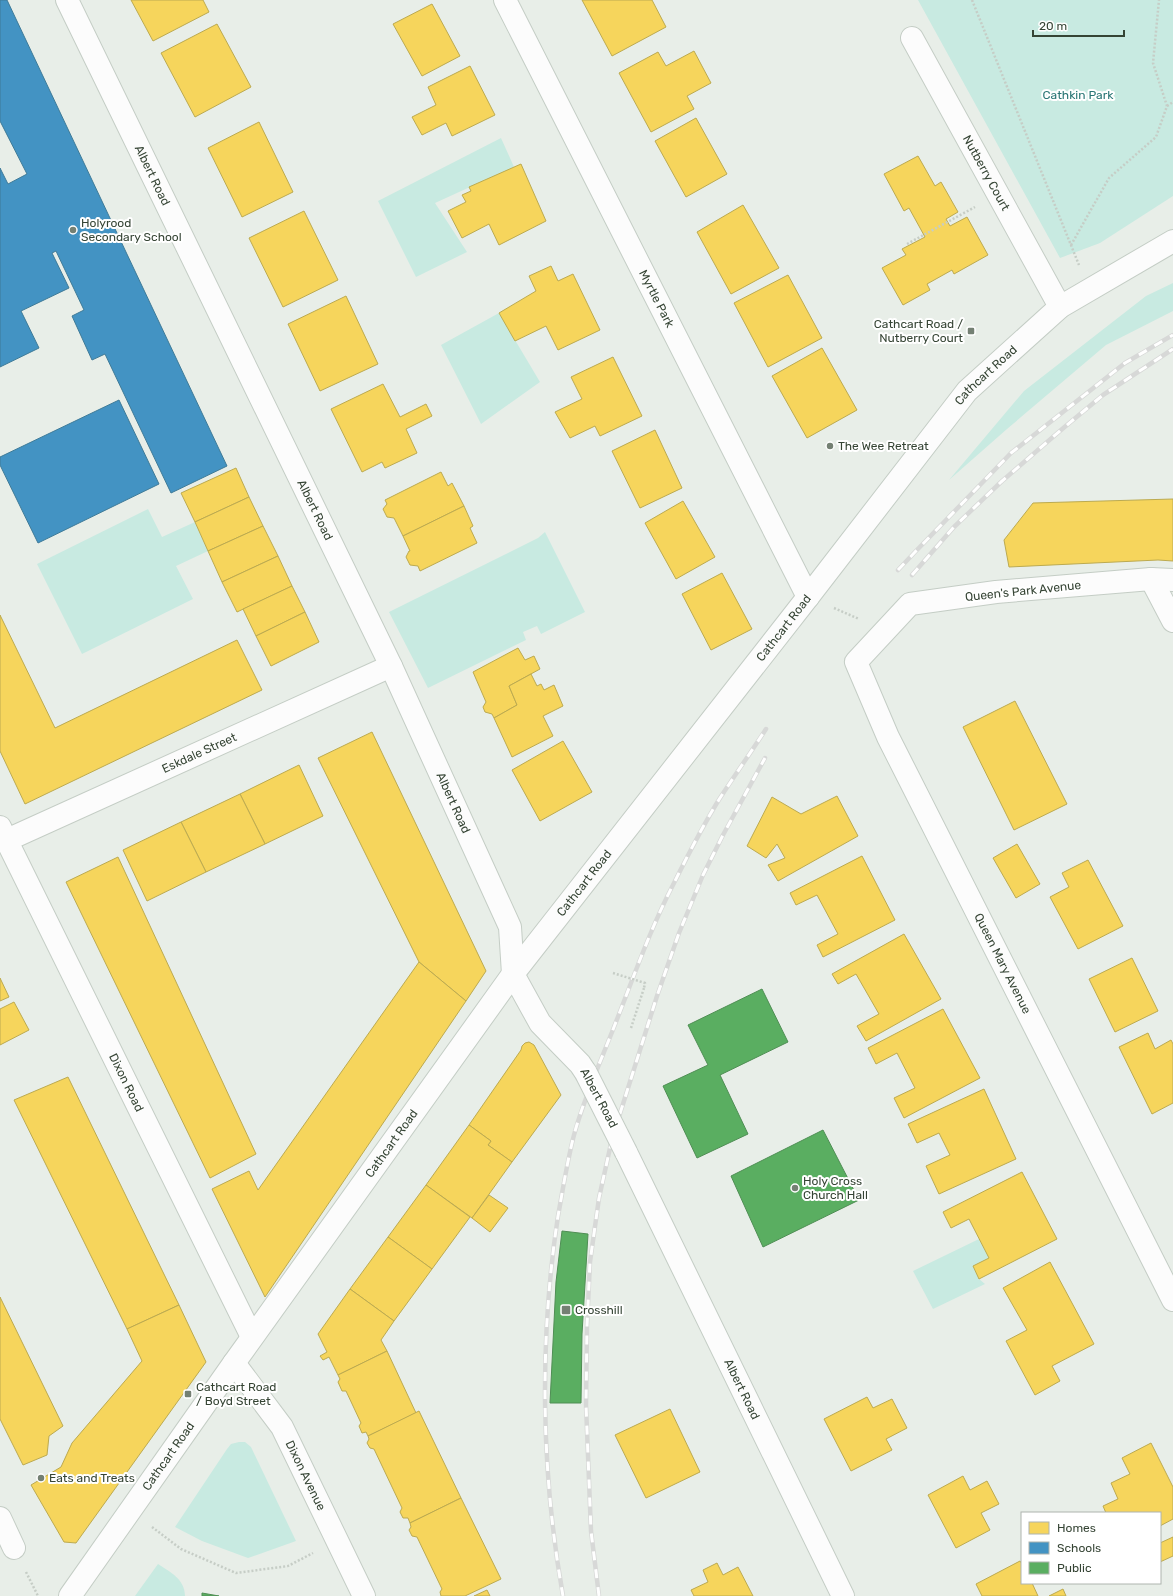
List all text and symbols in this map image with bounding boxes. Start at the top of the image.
scale bar [1033,12,1124,38]
text: 20 m [1039,19,1067,33]
park label: Cathkin Park [1043,88,1114,102]
street label: Nutberry Court [960,133,1013,213]
street label: Albert Road [132,143,173,208]
place label: Holyrood Secondary School [81,216,182,244]
marker: Holyrood Secondary School [68,225,78,235]
street label: Myrtle Park [636,267,677,331]
place label: Cathcart Road / Nutberry Court [874,317,963,345]
marker: Cathcart Road / Nutberry Court [966,326,976,336]
street label: Cathcart Road [952,342,1020,408]
place label: The Wee Retreat [838,439,929,453]
marker: The Wee Retreat [825,441,835,451]
street label: Albert Road [294,477,336,542]
street label: Queen's Park Avenue [964,578,1082,604]
street label: Cathcart Road [753,592,814,664]
street label: Eskdale Street [160,730,239,776]
street label: Albert Road [433,770,473,836]
street label: Cathcart Road [554,847,614,919]
street label: Queen Mary Avenue [971,911,1034,1016]
street label: Dixon Road [106,1051,146,1114]
street label: Albert Road [577,1066,621,1130]
street label: Cathcart Road [362,1107,421,1180]
place label: Holy Cross Church Hall [803,1174,868,1202]
marker: Holy Cross Church Hall [790,1183,800,1193]
place label: Crosshill [575,1303,623,1317]
marker: Crosshill [560,1304,572,1316]
street label: Albert Road [721,1357,763,1422]
place label: Cathcart Road / Boyd Street [196,1380,276,1408]
marker: Cathcart Road / Boyd Street [183,1389,193,1399]
street label: Cathcart Road [140,1419,197,1493]
street label: Dixon Avenue [283,1438,329,1513]
place label: Eats and Treats [49,1471,135,1485]
marker: Eats and Treats [36,1473,46,1483]
legend [1021,1512,1161,1584]
text: Homes [1057,1521,1096,1535]
text: Schools [1057,1541,1101,1555]
text: Public [1057,1561,1092,1575]

